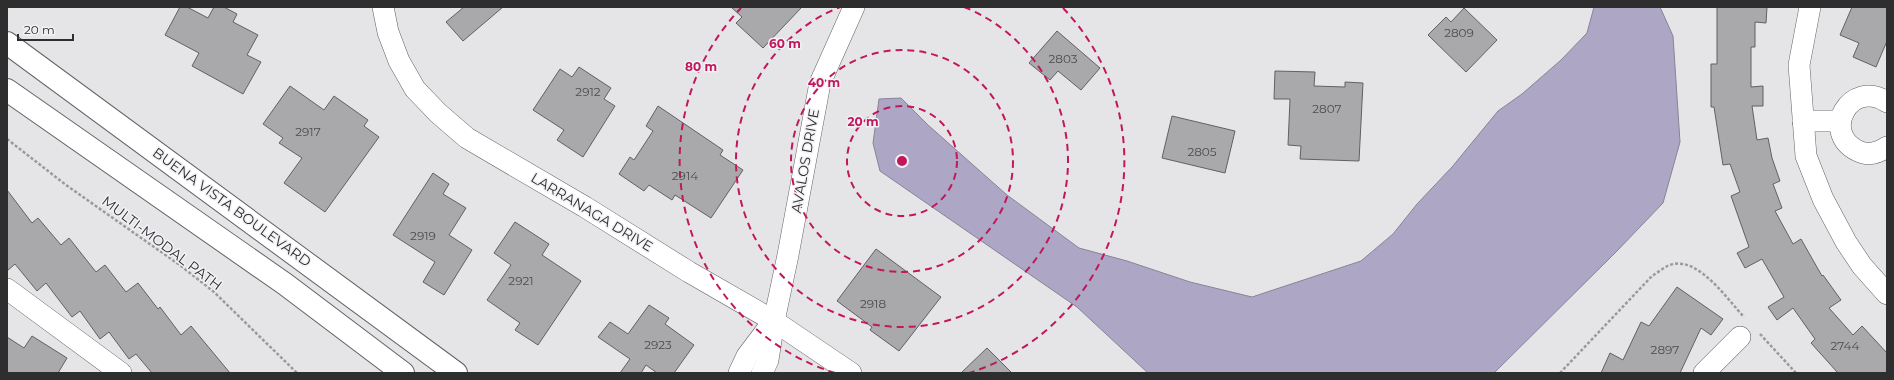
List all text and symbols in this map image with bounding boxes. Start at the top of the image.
scale bar [18,16,73,42]
text: 20 m [24,22,55,37]
house number: 2809 [1444,25,1474,40]
text: 60 m [769,36,801,51]
house number: 2803 [1048,51,1078,66]
text: 80 m [685,59,717,74]
text: 40 m [808,75,840,90]
house number: 2912 [575,84,601,99]
house number: 2807 [1312,101,1342,116]
street label: AVALOS DRIVE [787,107,823,215]
text: 20 m [847,114,879,129]
house number: 2917 [295,124,321,139]
street label: BUENA VISTA BOULEVARD [149,143,315,271]
house number: 2805 [1187,144,1217,159]
centre of rings [895,154,909,168]
street label: LARRANAGA DRIVE [528,168,656,256]
house number: 2914 [672,168,698,183]
street label: MULTI-MODAL PATH [98,192,226,294]
house number: 2919 [410,228,436,243]
house number: 2921 [508,273,534,288]
house number: 2918 [860,296,886,311]
house number: 2923 [644,337,672,352]
house number: 2744 [1831,338,1860,353]
house number: 2897 [1651,342,1679,357]

